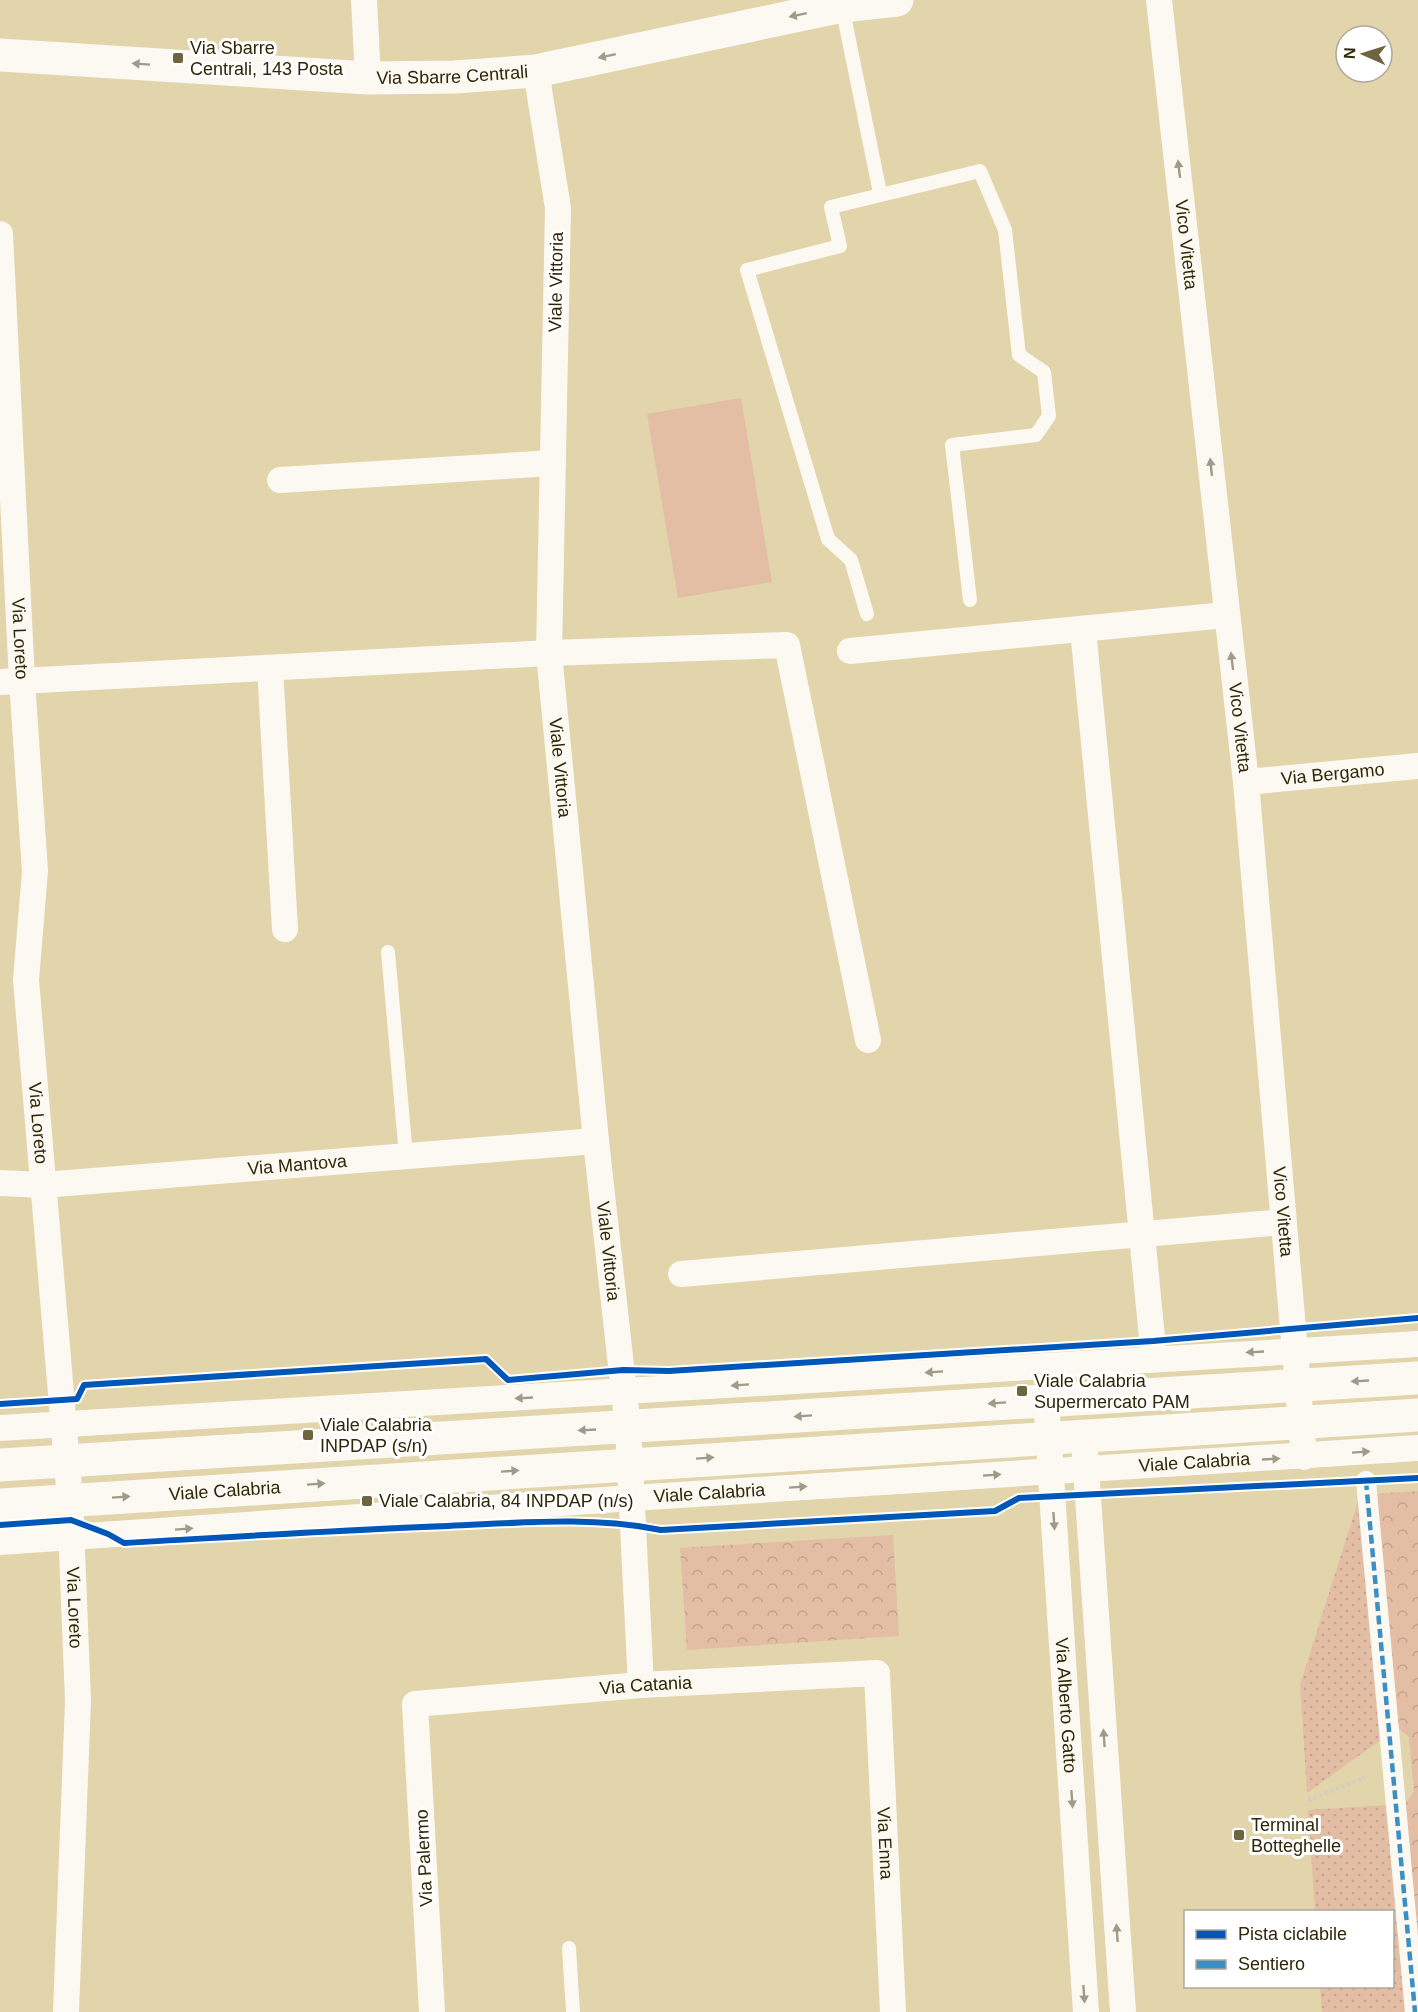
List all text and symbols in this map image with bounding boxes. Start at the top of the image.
one-way arrow [788,11,807,20]
north arrow [1334,24,1394,84]
place label: Via Sbarre Centrali, 143 Posta [190,38,344,79]
text: N [1341,47,1358,59]
marker: Via Sbarre Centrali, 143 Posta [171,51,185,65]
one-way arrow [597,52,616,61]
one-way arrow [132,59,151,68]
street label: Via Sbarre Centrali [376,62,529,88]
one-way arrow [1174,159,1183,178]
street label: Vico Vitetta [1171,198,1201,292]
street label: Viale Vittoria [545,231,567,332]
one-way arrow [1206,458,1216,477]
street label: Via Loreto [8,597,32,680]
one-way arrow [1227,651,1236,670]
street label: Vico Vitetta [1225,681,1255,775]
street label: Viale Vittoria [545,717,575,820]
street label: Via Bergamo [1280,759,1385,789]
street label: Via Loreto [25,1082,52,1165]
street label: Via Mantova [247,1151,349,1179]
street label: Vico Vitetta [1269,1166,1297,1259]
street label: Viale Vittoria [593,1200,624,1303]
one-way arrow [1245,1348,1264,1357]
one-way arrow [925,1368,944,1377]
place label: Viale Calabria Supermercato PAM [1034,1371,1190,1412]
one-way arrow [1350,1376,1369,1385]
one-way arrow [730,1380,749,1389]
marker: Viale Calabria Supermercato PAM [1015,1384,1029,1398]
one-way arrow [515,1393,534,1402]
one-way arrow [988,1398,1007,1408]
one-way arrow [793,1411,812,1421]
place label: Viale Calabria INPDAP (s/n) [320,1415,433,1456]
one-way arrow [578,1425,597,1435]
marker: Viale Calabria INPDAP (s/n) [301,1428,315,1442]
one-way arrow [1351,1448,1370,1457]
street label: Viale Calabria [1138,1449,1252,1476]
one-way arrow [695,1453,714,1463]
one-way arrow [1261,1454,1280,1464]
one-way arrow [501,1466,520,1475]
one-way arrow [983,1470,1002,1479]
street label: Viale Calabria [168,1477,282,1504]
one-way arrow [306,1479,325,1489]
street label: Viale Calabria [653,1479,767,1507]
one-way arrow [788,1482,807,1492]
place label: Viale Calabria, 84 INPDAP (n/s) [379,1491,633,1511]
one-way arrow [112,1492,131,1502]
marker: Viale Calabria, 84 INPDAP (n/s) [360,1494,374,1508]
one-way arrow [1049,1511,1058,1530]
one-way arrow [175,1524,194,1533]
street label: Via Loreto [63,1566,86,1649]
street label: Via Alberto Gatto [1052,1637,1080,1774]
street label: Via Catania [599,1672,694,1698]
one-way arrow [1100,1729,1109,1748]
one-way arrow [1067,1790,1076,1809]
street label: Via Enna [873,1806,897,1881]
street label: Via Palermo [411,1809,437,1907]
place label: Terminal Botteghelle [1251,1815,1341,1856]
marker: Terminal Botteghelle [1232,1828,1246,1842]
legend [1184,1910,1394,1988]
one-way arrow [1113,1923,1122,1942]
text: Pista ciclabile [1238,1924,1347,1944]
text: Sentiero [1238,1954,1305,1974]
one-way arrow [1080,1984,1089,2003]

